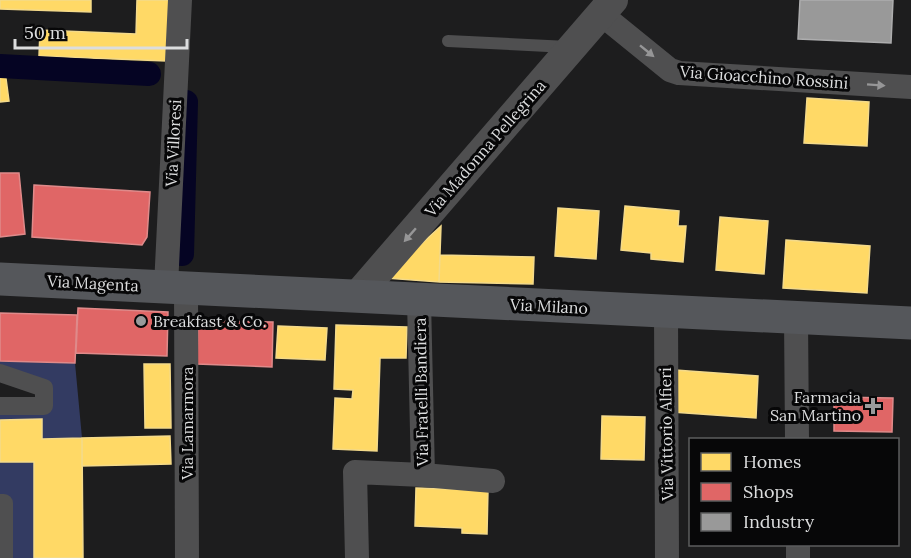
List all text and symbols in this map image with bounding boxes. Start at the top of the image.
scale bar [15,12,188,50]
text: 50 m [24,21,66,44]
one-way arrow [639,44,654,56]
street label: Via Gioacchino Rossini [678,61,849,93]
street label: Via Madonna Pellegrina [419,75,550,221]
one-way arrow [866,80,885,90]
street label: Via Villoresi [161,99,185,188]
one-way arrow [404,227,417,242]
street label: Via Magenta [46,271,139,295]
street label: Via Milano [509,294,588,318]
place label: Breakfast & Co. [153,311,266,331]
marker: Breakfast & Co. [134,314,148,328]
street label: Via Fratelli Bandiera [410,317,432,468]
street label: Via Lamarmora [177,366,197,481]
street label: Via Vittorio Alfieri [655,367,677,502]
place label: Farmacia San Martino [770,387,861,425]
marker: Farmacia San Martino [866,399,880,413]
legend [689,438,899,546]
text: Homes [743,450,801,473]
text: Shops [743,480,794,503]
text: Industry [743,510,815,533]

